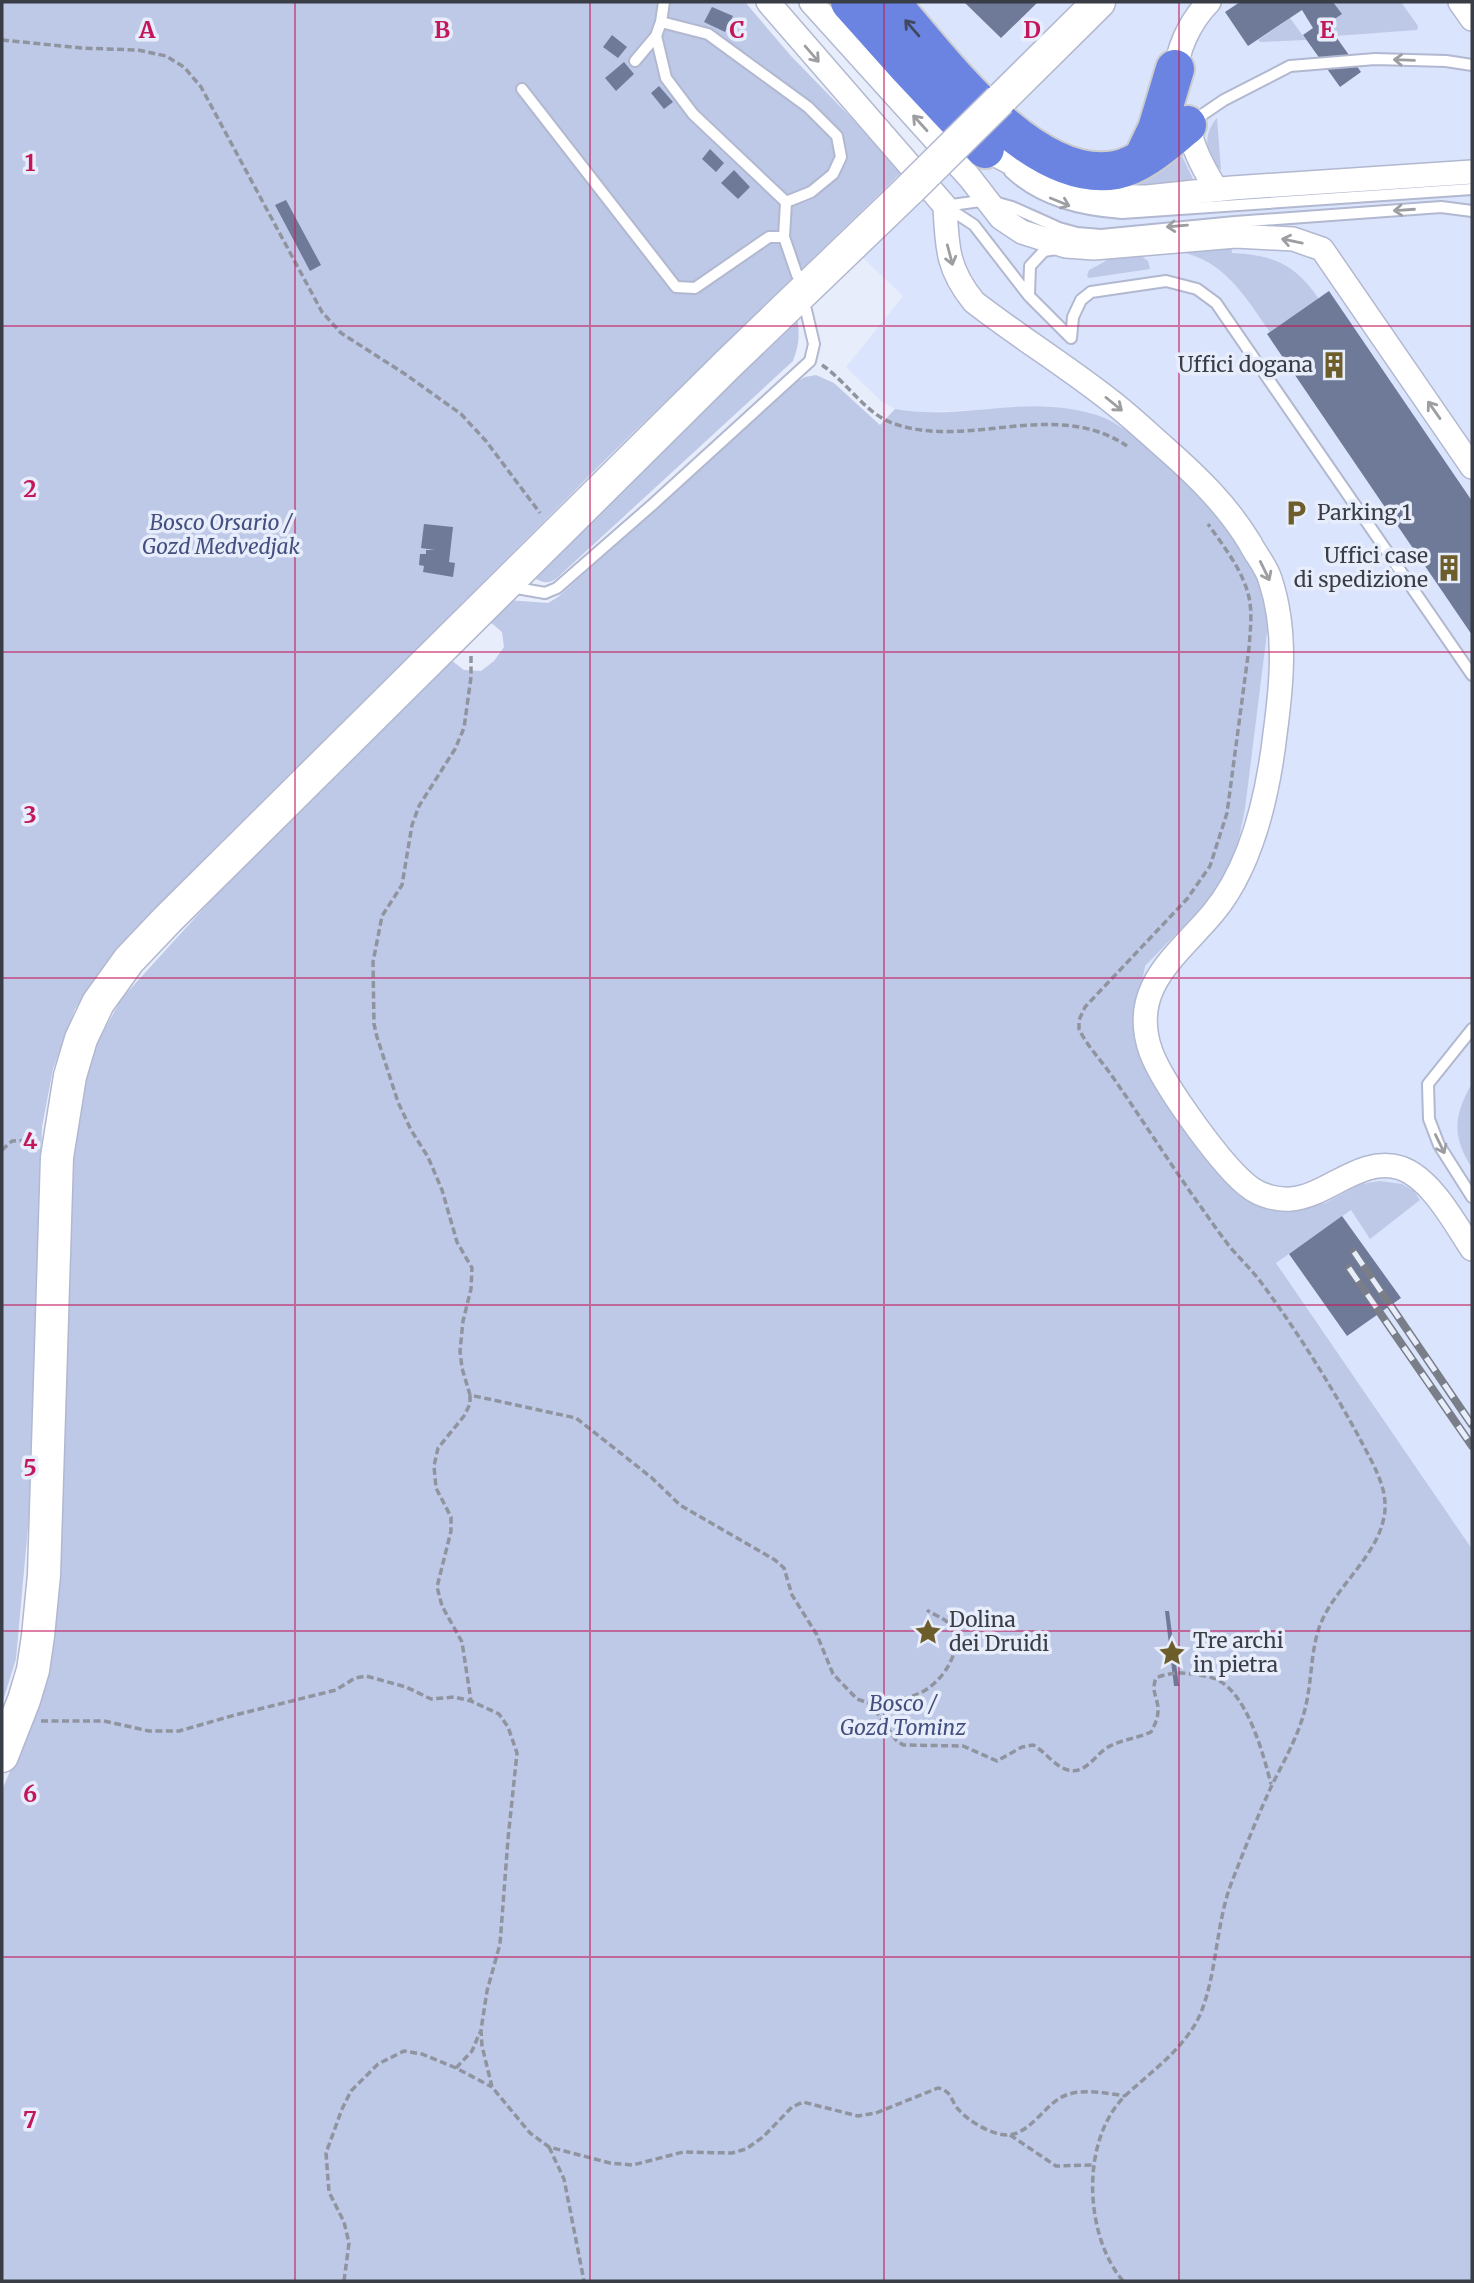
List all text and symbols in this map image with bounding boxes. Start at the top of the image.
text: A [138,15,156,44]
text: B [434,15,450,44]
text: C [729,15,745,44]
text: D [1023,15,1041,44]
text: E [1319,15,1335,44]
one-way arrow [904,19,920,37]
one-way arrow [804,44,820,62]
one-way arrow [1393,53,1416,66]
one-way arrow [912,115,929,132]
text: 1 [25,148,36,177]
one-way arrow [1049,196,1071,209]
one-way arrow [1394,204,1416,217]
one-way arrow [1167,220,1189,233]
one-way arrow [1281,233,1304,247]
one-way arrow [944,243,957,266]
building icon: Uffici dogana [1319,350,1349,380]
place label: Uffici dogana [1178,351,1313,378]
one-way arrow [1105,396,1123,412]
one-way arrow [1427,401,1441,420]
text: 2 [23,474,37,503]
parking icon: Parking 1 [1281,498,1311,528]
place label: Parking 1 [1317,499,1411,526]
park label: Bosco Orsario / Gozd Medvedjak [142,509,301,560]
place label: Uffici case di spedizione [1294,542,1428,593]
building icon: Uffici case di spedizione [1434,553,1464,583]
one-way arrow [1259,560,1273,581]
text: 3 [23,800,37,829]
text: 4 [23,1126,38,1155]
one-way arrow [1434,1133,1447,1154]
text: 5 [23,1453,37,1482]
place label: Dolina dei Druidi [949,1606,1049,1657]
place icon: Dolina dei Druidi [913,1617,943,1647]
place label: Tre archi in pietra [1193,1627,1284,1678]
place icon: Tre archi in pietra [1157,1638,1187,1668]
park label: Bosco / Gozd Tominz [840,1690,966,1741]
text: 6 [23,1779,37,1808]
text: 7 [23,2105,37,2134]

